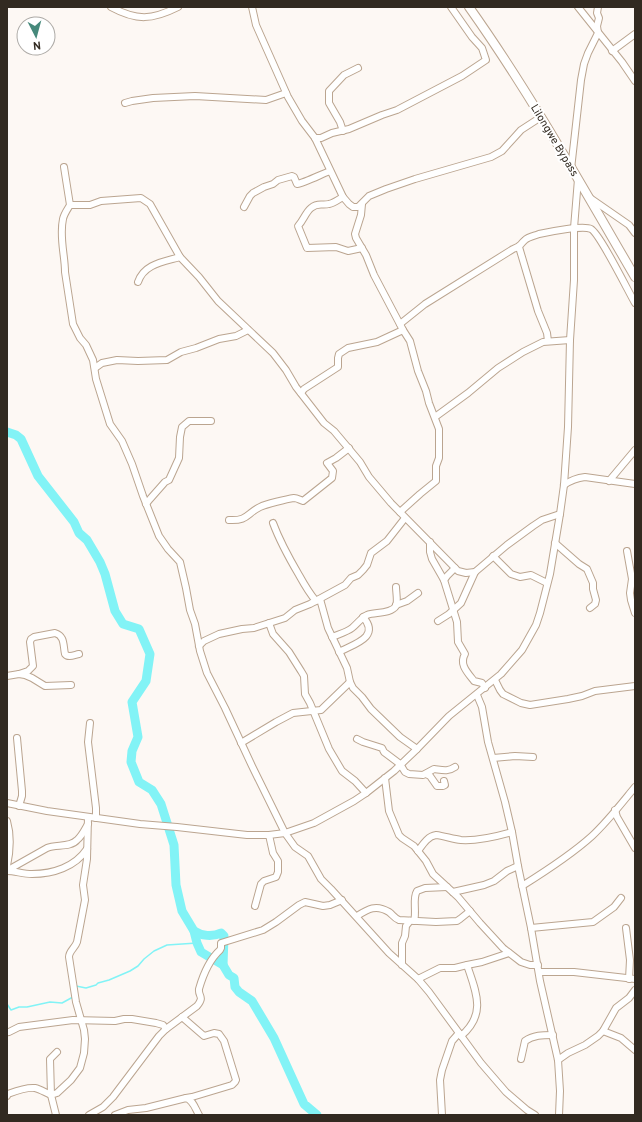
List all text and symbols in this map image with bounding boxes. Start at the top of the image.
north arrow [16,16,56,56]
text: N [32,38,42,52]
street label: Lilongwe Bypass [527,102,581,179]

